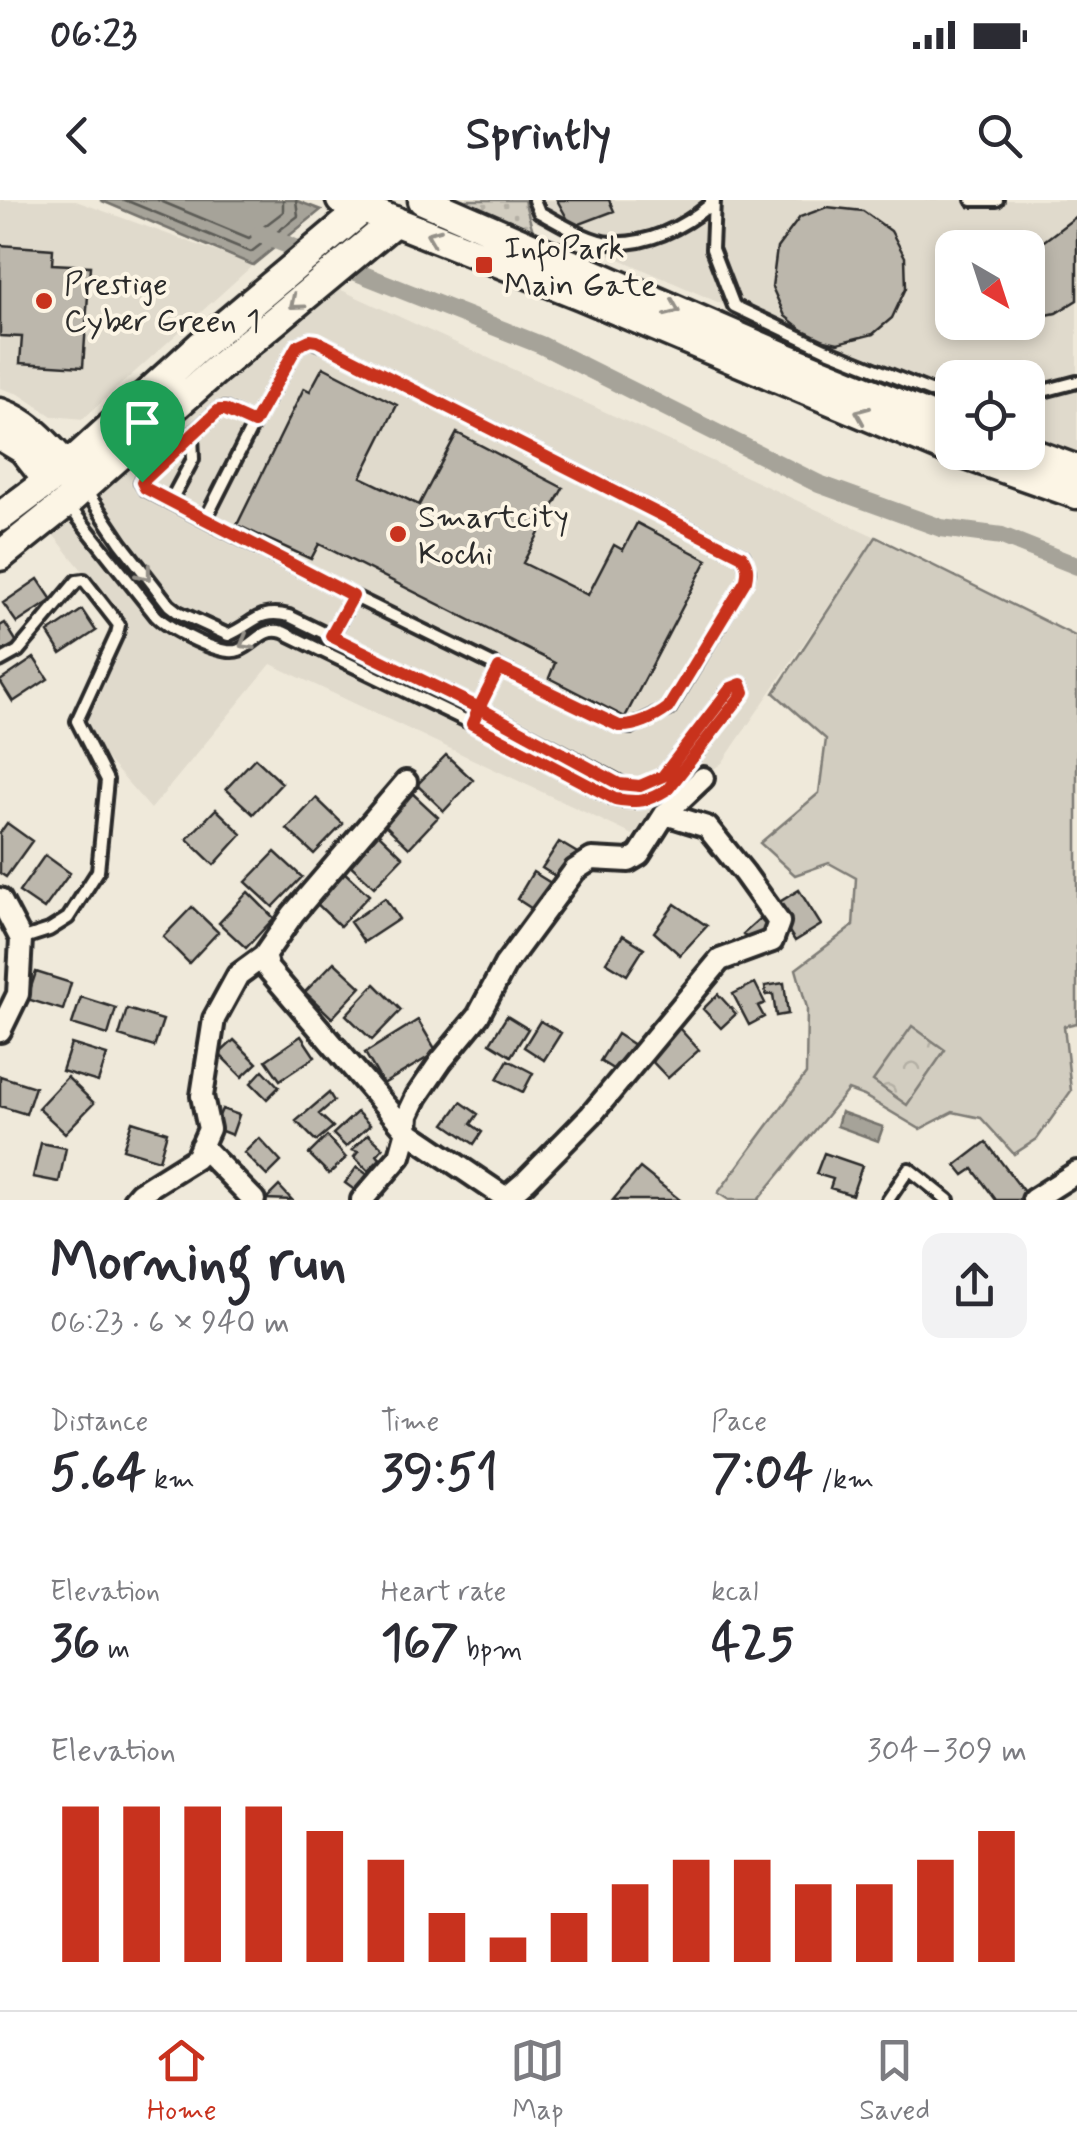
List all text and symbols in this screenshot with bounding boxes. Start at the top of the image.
text: 06:23 [50,11,137,60]
text: Sprintly [466,106,611,165]
icon: back [50,108,105,163]
icon: search [972,108,1027,163]
one-way arrow [425,227,442,247]
place label: InfoPark Main Gate [504,228,657,307]
north arrow [935,230,1045,340]
map controls [935,230,1045,470]
marker: InfoPark Main Gate [473,254,495,276]
place label: Prestige Cyber Green 1 [64,264,260,343]
marker: Prestige Cyber Green 1 [33,290,55,312]
one-way arrow [289,291,307,309]
one-way arrow [663,297,681,317]
button: locate [935,360,1045,470]
pin [100,380,185,483]
icon: arrive [115,395,170,450]
one-way arrow [854,406,872,426]
place label: Smartcity Kochi [418,497,569,576]
marker: Smartcity Kochi [387,523,409,545]
one-way arrow [133,562,150,580]
one-way arrow [239,630,257,650]
text: Morning run [50,1228,347,1300]
button: share [922,1233,1027,1338]
text: 06:23 · 6 × 940 m [50,1302,290,1344]
text: Distance [50,1404,148,1441]
text: Time [381,1404,439,1441]
text: Pace [711,1404,767,1441]
text: 5.64 [50,1441,146,1507]
text: 39:51 [381,1441,498,1507]
text: 7:04 [711,1441,813,1507]
text: km [146,1462,195,1499]
text: /km [813,1462,874,1499]
text: Elevation [50,1574,160,1611]
text: Heart rate [381,1574,506,1611]
text: kcal [711,1574,758,1611]
text: 36 [50,1611,100,1677]
text: 167 [381,1611,459,1677]
text: 425 [711,1611,795,1677]
text: m [100,1632,130,1669]
text: bpm [459,1632,523,1669]
text: Elevation [50,1730,176,1772]
text: 304–309 m [867,1730,1027,1772]
tab: Home [147,2033,217,2130]
tab: Map [510,2033,565,2130]
tab: Saved [859,2033,930,2130]

